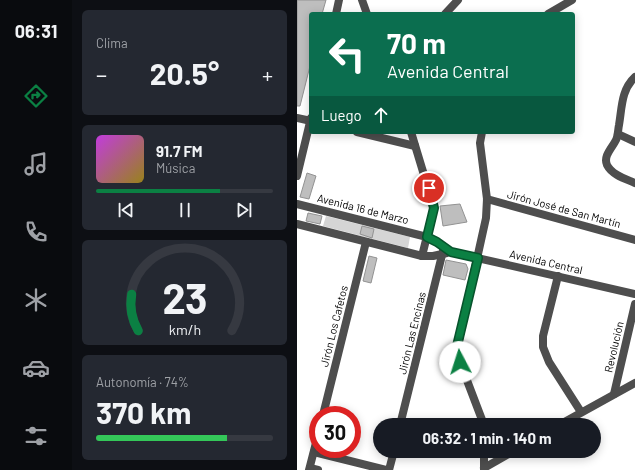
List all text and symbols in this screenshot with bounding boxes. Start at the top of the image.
text: 06:31 [15,20,57,42]
text: 70 m [387,26,446,60]
icon: left [321,28,373,80]
text: Clima [96,35,128,51]
text: 20.5° [150,55,219,91]
text: Avenida Central [387,60,509,82]
text: − [96,61,107,87]
text: + [262,61,273,87]
icon: directions [22,82,50,110]
icon: ahead [370,104,392,126]
text: Luego [321,106,362,124]
text: 91.7 FM [156,142,203,160]
icon: music [22,150,50,178]
text: Música [156,160,195,176]
pin [412,171,446,205]
icon: arrive [418,177,440,199]
street label: Jirón José de San Martín [506,187,622,230]
street label: Avenida 16 de Marzo [316,191,410,226]
icon: previous [115,199,137,221]
icon: pause [174,199,196,221]
icon: next [233,199,255,221]
icon: phone [22,218,50,246]
street label: Avenida Central [508,247,584,276]
text: 23 [162,271,207,321]
street label: Jirón Los Cafetos [317,284,350,368]
icon: climate [22,286,50,314]
street label: Jirón Las Encinas [395,290,428,375]
text: km/h [168,320,201,337]
street label: Revolución [601,320,626,374]
position arrow [439,341,481,383]
icon: car [22,354,50,382]
text: Autonomía · 74% [96,374,189,390]
text: 370 km [96,394,191,430]
speed limit sign: 30 [309,406,361,458]
icon: filters [22,422,50,450]
text: 06:32 · 1 min · 140 m [423,429,551,447]

